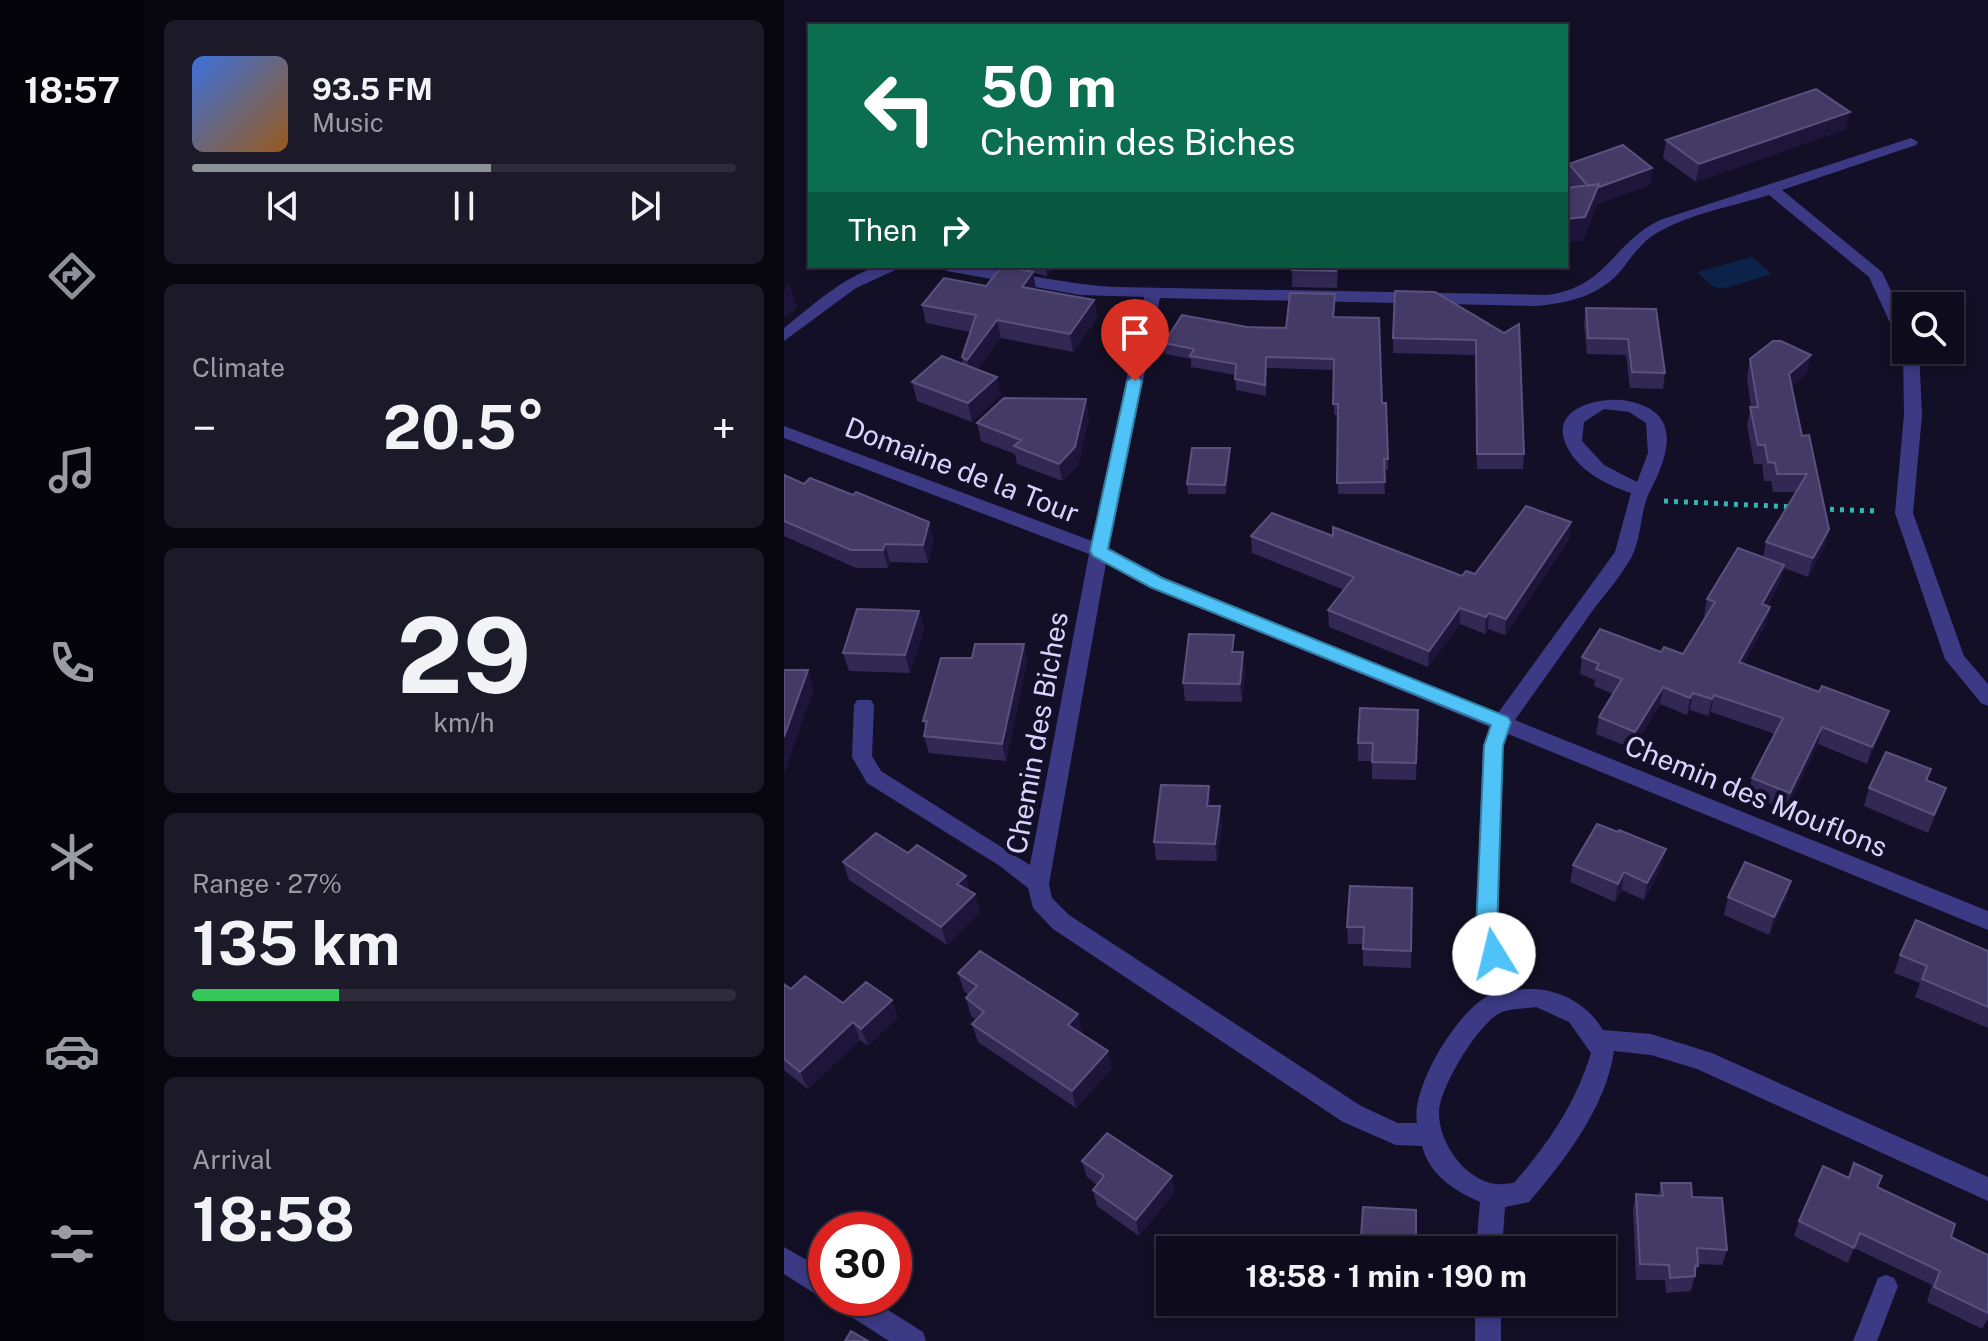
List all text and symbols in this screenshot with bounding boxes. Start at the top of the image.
text: 50 m [980,54,1117,120]
icon: left [848,56,952,160]
text: 18:57 [24,69,120,111]
text: 93.5 FM [312,71,433,107]
text: Music [312,107,384,138]
text: Chemin des Biches [980,121,1295,163]
icon: previous [261,184,305,228]
icon: pause [442,184,486,228]
icon: next [623,184,667,228]
icon: right [933,208,977,252]
text: Then [848,212,917,248]
icon: directions [44,248,100,304]
map controls [1892,292,1964,364]
button: search [1892,292,1964,364]
pin [1101,299,1169,381]
icon: arrive [1113,311,1157,355]
text: Climate [192,352,285,383]
text: 20.5° [383,392,545,463]
text: − [192,402,216,454]
text: + [712,402,736,454]
street label: Domaine de la Tour [841,410,1084,529]
icon: music [44,442,100,498]
text: 29 [397,594,531,716]
street label: Chemin des Biches [999,609,1074,857]
icon: phone [44,635,100,691]
text: km/h [433,707,495,738]
street label: Chemin des Mouflons [1620,728,1892,863]
icon: climate [44,829,100,885]
text: Range · 27% [192,868,342,899]
text: 135 km [192,908,400,979]
position arrow [1452,912,1536,996]
icon: car [44,1023,100,1079]
text: Arrival [192,1144,272,1175]
text: 18:58 [192,1184,355,1255]
speed limit sign: 30 [808,1212,912,1316]
icon: filters [44,1216,100,1272]
text: 18:58 · 1 min · 190 m [1245,1258,1527,1294]

